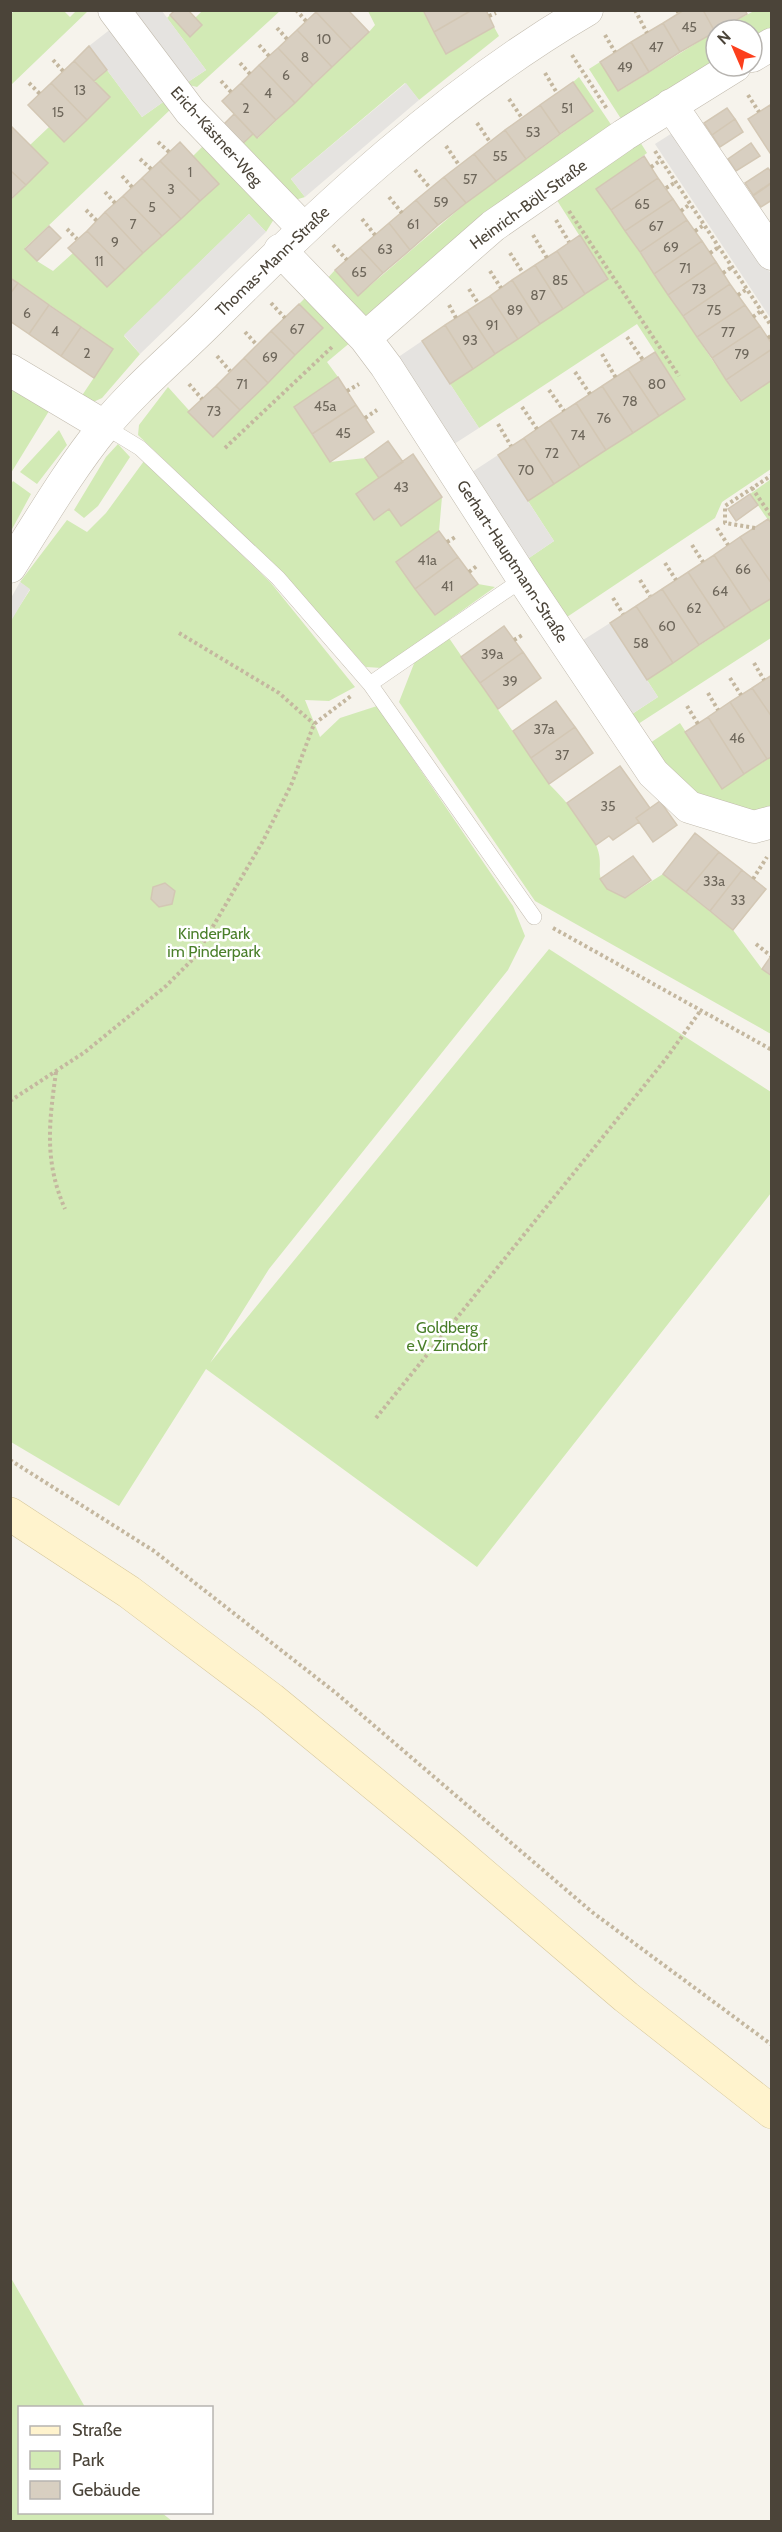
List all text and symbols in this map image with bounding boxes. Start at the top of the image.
house number: 45 [681,18,697,36]
north arrow [704,18,764,78]
text: N [713,27,735,48]
house number: 10 [317,30,331,48]
house number: 47 [648,38,664,56]
house number: 8 [301,48,309,66]
house number: 49 [617,58,633,76]
house number: 6 [282,66,290,84]
house number: 13 [74,81,86,99]
street label: Erich-Kästner-Weg [167,82,267,191]
house number: 4 [264,84,272,102]
house number: 2 [242,99,250,117]
house number: 51 [561,99,573,117]
house number: 15 [52,103,64,121]
house number: 53 [525,123,541,141]
house number: 55 [492,147,508,165]
street label: Heinrich-Böll-Straße [466,156,590,253]
house number: 1 [188,163,192,181]
house number: 57 [463,170,477,188]
house number: 3 [167,180,175,198]
house number: 59 [433,193,449,211]
house number: 65 [634,195,650,213]
house number: 5 [148,198,156,216]
street label: Thomas-Mann-Straße [212,202,333,320]
house number: 7 [129,215,137,233]
house number: 61 [407,215,419,233]
house number: 67 [649,217,663,235]
house number: 9 [111,233,119,251]
house number: 69 [663,238,679,256]
house number: 63 [377,240,393,258]
house number: 11 [94,252,104,270]
house number: 71 [679,259,691,277]
house number: 65 [351,263,367,281]
house number: 85 [552,271,568,289]
house number: 73 [692,280,706,298]
house number: 87 [530,286,546,304]
house number: 89 [507,301,523,319]
house number: 75 [707,301,721,319]
house number: 6 [23,304,31,322]
house number: 91 [486,316,498,334]
house number: 67 [290,320,304,338]
house number: 4 [51,322,59,340]
house number: 77 [721,323,735,341]
house number: 93 [462,331,478,349]
house number: 2 [83,344,91,362]
house number: 79 [735,345,750,363]
house number: 69 [262,348,278,366]
house number: 71 [236,375,248,393]
house number: 80 [648,375,666,393]
house number: 78 [622,392,638,410]
house number: 45a [314,397,336,415]
house number: 73 [207,402,221,420]
house number: 76 [597,409,611,427]
house number: 45 [335,424,351,442]
house number: 74 [571,426,585,444]
house number: 72 [545,444,559,462]
house number: 70 [518,461,535,479]
street label: Gerhart-Hauptmann-Straße [453,477,572,646]
house number: 43 [393,478,409,496]
house number: 41a [417,551,437,569]
house number: 66 [735,560,751,578]
house number: 41 [441,577,453,595]
house number: 64 [712,582,728,600]
house number: 62 [686,599,702,617]
house number: 60 [658,617,676,635]
house number: 58 [633,634,649,652]
house number: 39a [481,645,503,663]
house number: 39 [502,672,518,690]
house number: 37a [534,720,555,738]
house number: 46 [729,729,745,747]
house number: 37 [555,746,569,764]
house number: 35 [600,797,616,815]
house number: 33a [703,872,725,890]
house number: 33 [730,891,746,909]
park label: KinderPark im Pinderpark [167,924,262,961]
park label: Goldberg e.V. Zirndorf [407,1318,488,1355]
legend [18,2406,213,2514]
text: Straße [72,2419,122,2441]
text: Park [72,2449,105,2471]
text: Gebäude [72,2479,141,2501]

